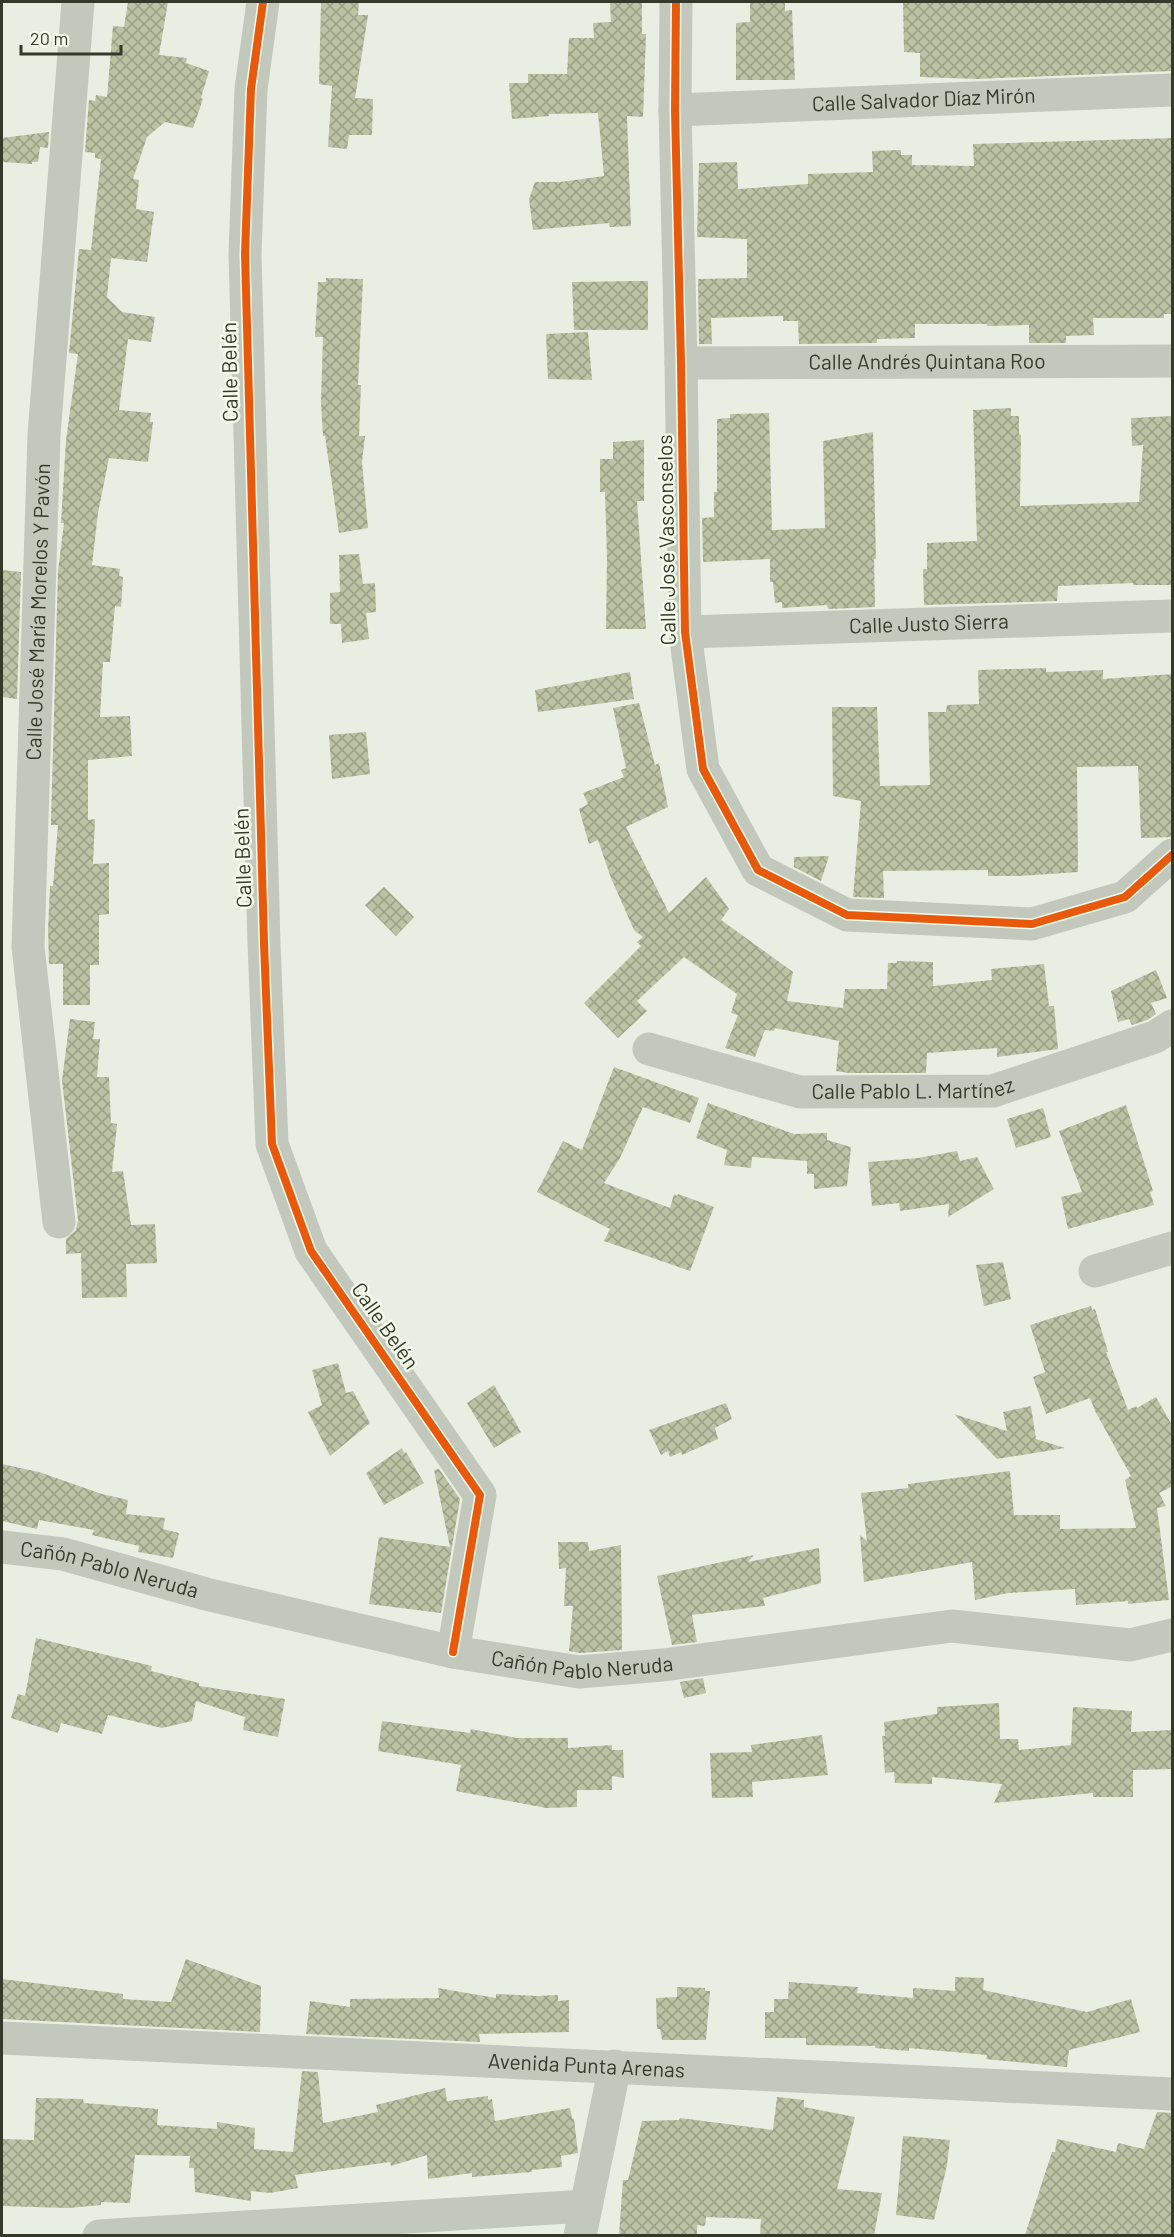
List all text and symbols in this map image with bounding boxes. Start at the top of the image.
scale bar [21,18,122,56]
text: 20 m [30,27,68,49]
street label: Calle Salvador Díaz Mirón [811,82,1036,115]
street label: Calle Belén [215,322,242,422]
street label: Calle Andrés Quintana Roo [808,348,1046,373]
street label: Calle José Vasconselos [651,434,680,646]
street label: Calle José María Morelos Y Pavón [20,463,54,761]
street label: Calle Justo Sierra [849,607,1009,638]
street label: Calle Belén [227,808,256,909]
street label: Calle Pablo L. Martínez [811,1071,1017,1103]
street label: Calle Belén [347,1277,425,1373]
street label: Cañón Pablo Neruda [19,1535,202,1602]
street label: Cañón Pablo Neruda [490,1644,674,1683]
street label: Avenida Punta Arenas [487,2047,686,2082]

